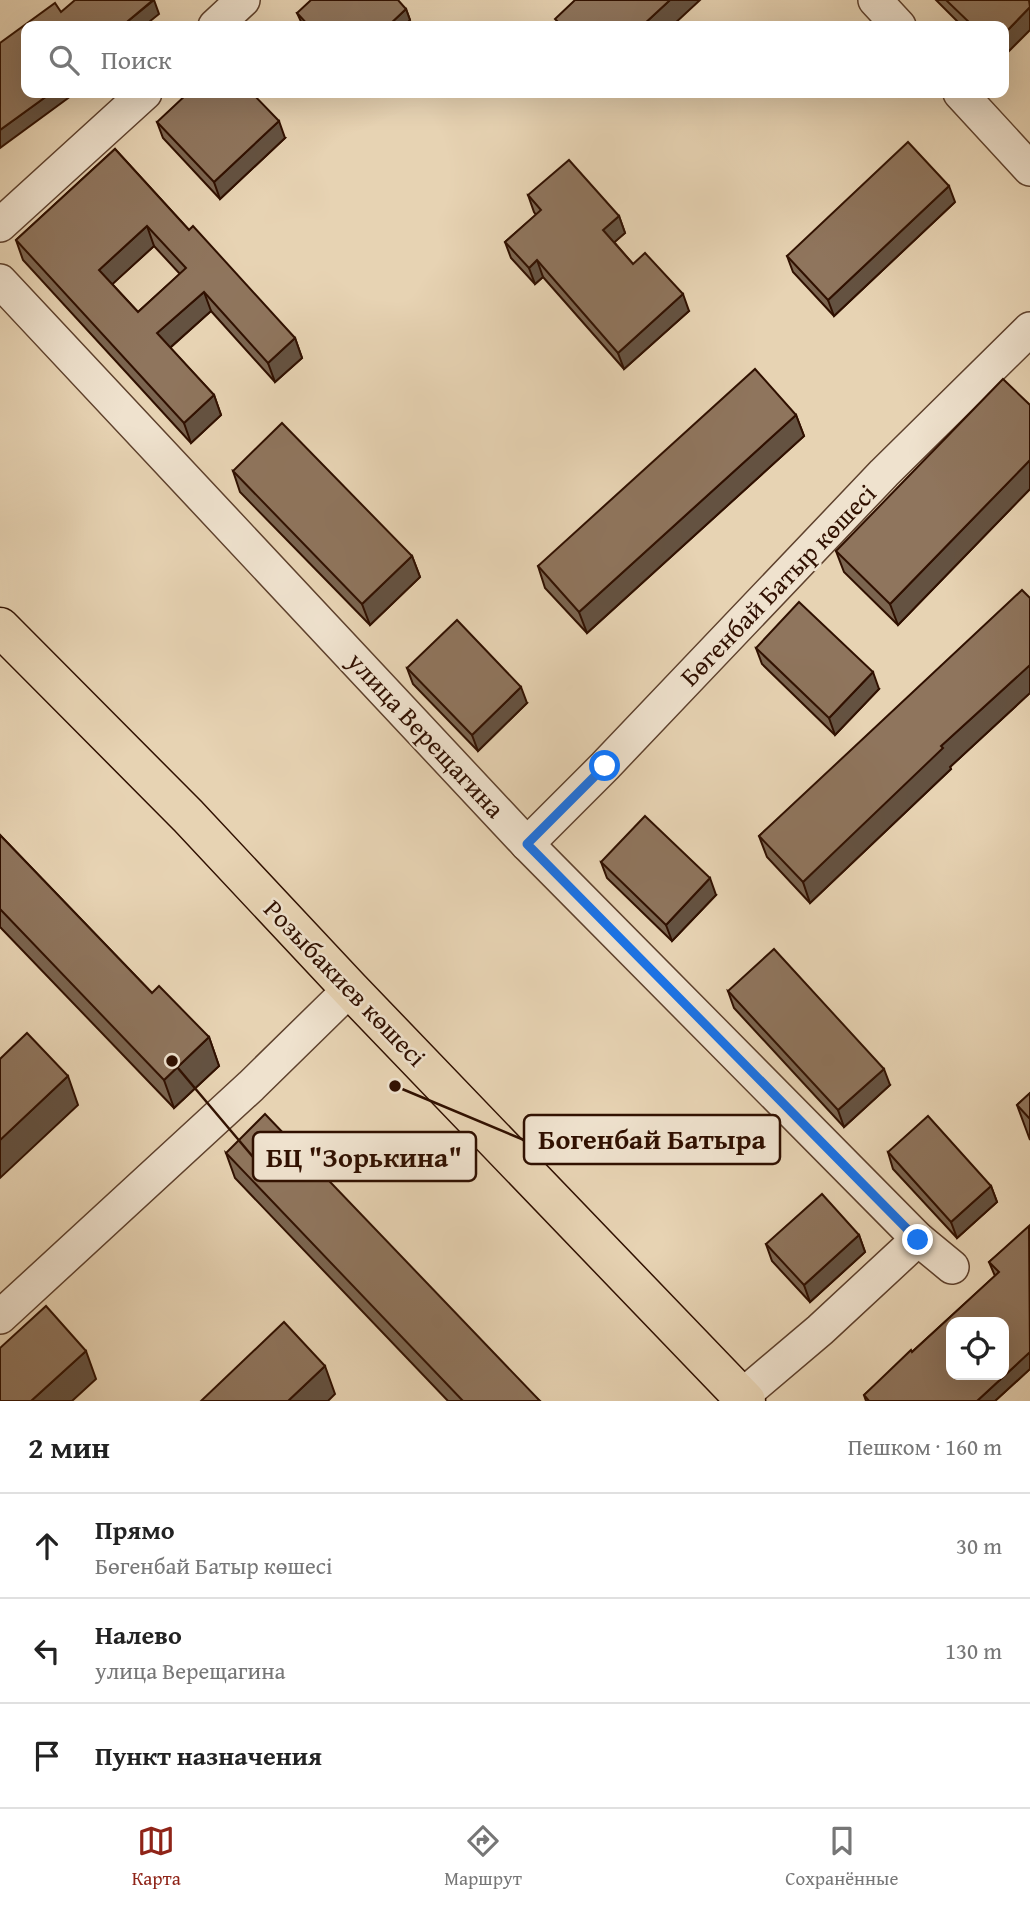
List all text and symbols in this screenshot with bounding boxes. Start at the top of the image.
search box [21,21,1009,98]
text: Поиск [101,40,172,79]
icon: search [45,41,83,79]
street label: Бөгенбай Батыр көшесі [670,475,885,695]
street label: улица Верещагина [338,642,515,827]
route start [589,750,620,781]
street label: Розыбакиев көшесі [255,890,436,1075]
callout: Богенбай Батыра [524,1115,780,1164]
text: Богенбай Батыра [538,1118,766,1159]
callout: БЦ "Зорькина" [253,1132,476,1181]
text: БЦ "Зорькина" [266,1136,462,1177]
route end [902,1224,933,1255]
map controls [946,1317,1009,1380]
button: locate [946,1317,1009,1380]
text: 2 мин [28,1425,110,1469]
text: Пешком · 160 m [848,1430,1002,1463]
text: Прямо [95,1510,175,1549]
icon: ahead [28,1527,66,1565]
text: 30 m [956,1529,1002,1562]
text: Бөгенбай Батыр көшесі [95,1549,332,1582]
text: Налево [95,1615,182,1654]
icon: left [28,1632,66,1670]
text: 130 m [945,1634,1002,1667]
text: улица Верещагина [95,1654,286,1687]
text: Пункт назначения [95,1736,322,1775]
icon: arrive [28,1737,66,1775]
tab: Карта [132,1822,181,1892]
tab: Маршрут [444,1822,522,1892]
tab: Сохранённые [785,1822,898,1892]

